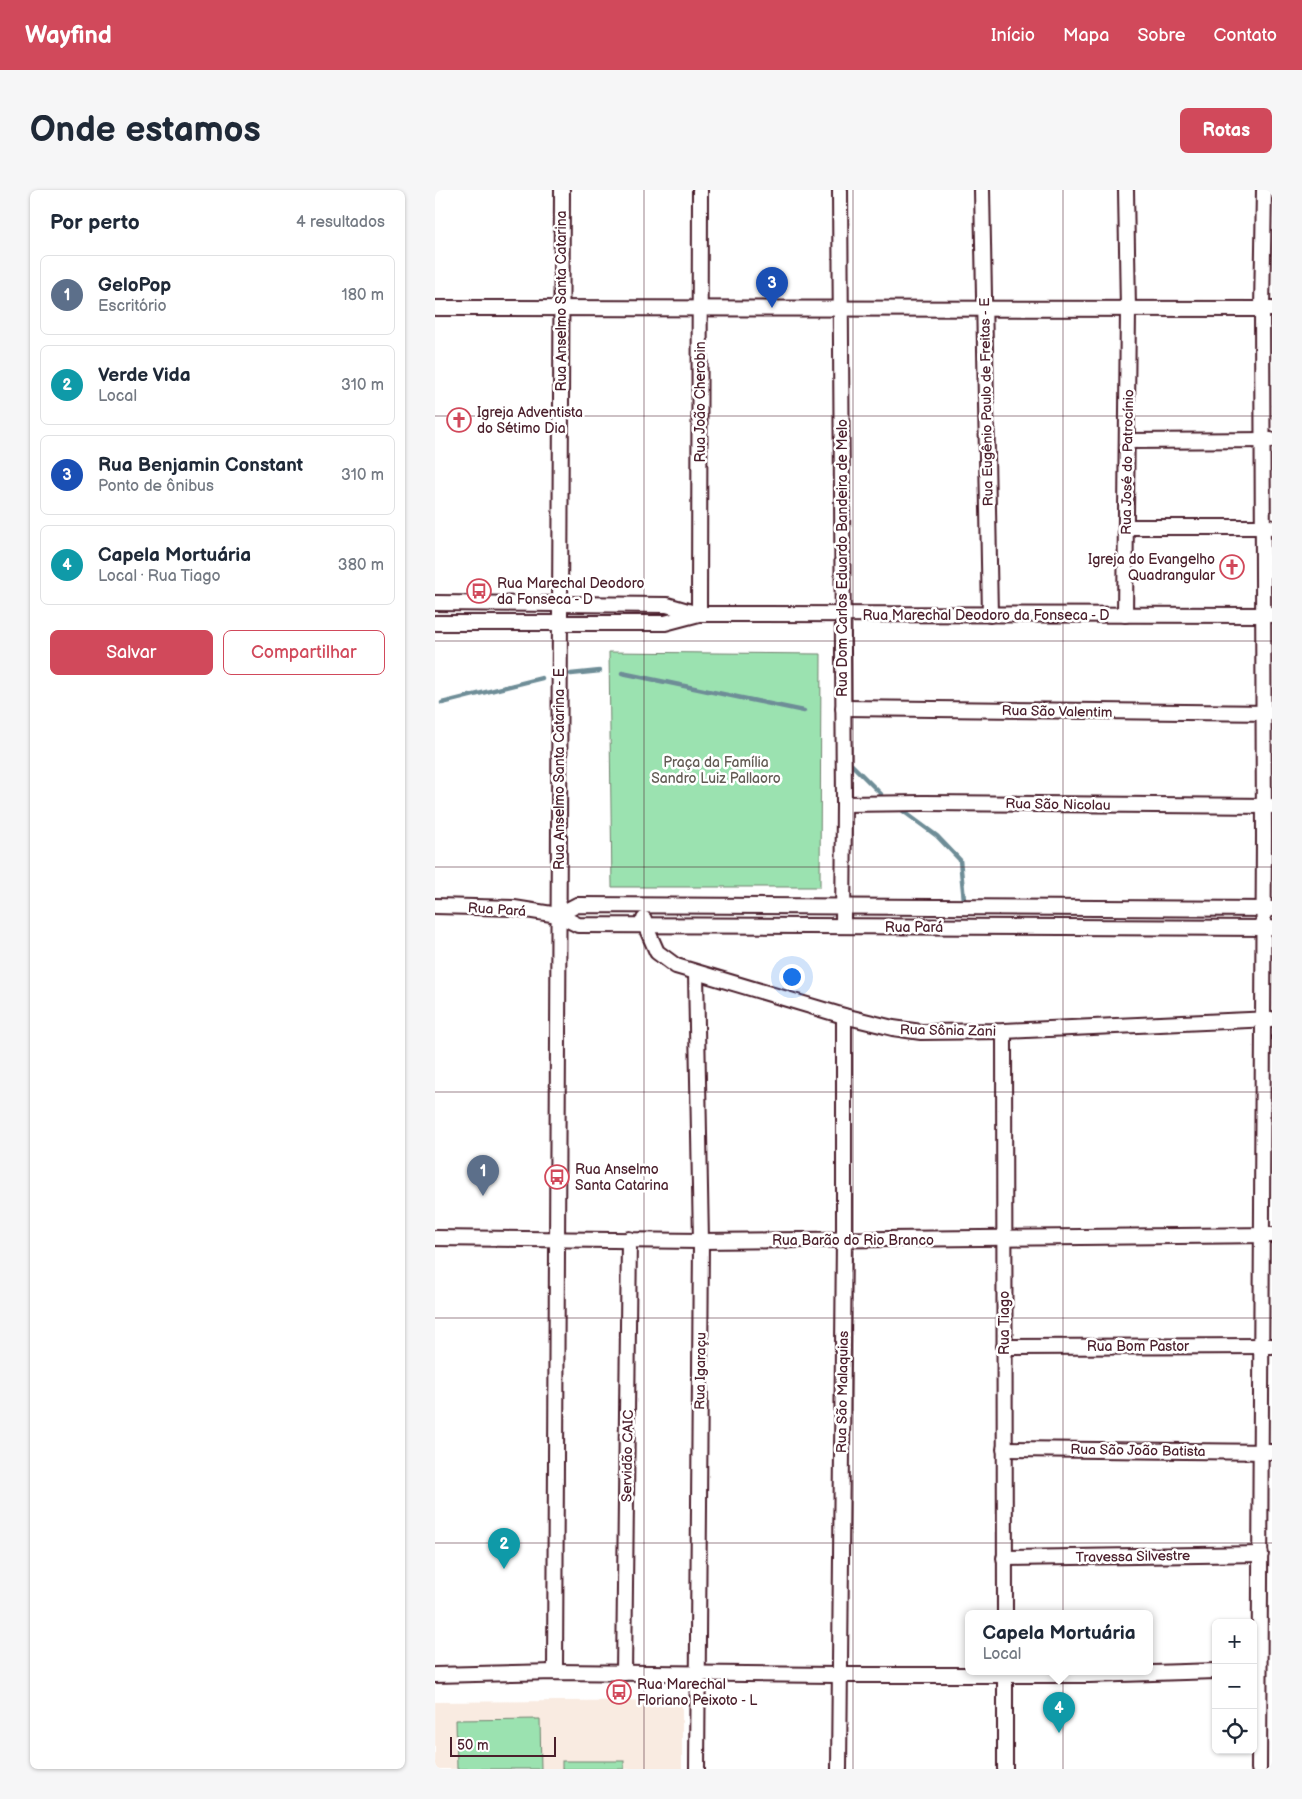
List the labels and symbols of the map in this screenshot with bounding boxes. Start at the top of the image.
street label: Rua Anselmo Santa Catarina [553,210,570,392]
pin: 3 [756,267,788,308]
street label: Rua Eugênio Paulo de Freitas - E [976,298,997,506]
street label: Rua João Cherobin [692,341,709,463]
street label: Rua José do Patrocínio [1118,389,1137,535]
place label: Igreja Adventista do Sétimo Dia [477,404,583,437]
church icon: Igreja Adventista do Sétimo Dia [446,407,472,433]
street label: Rua Dom Carlos Eduardo Bandeira de Melo [834,419,851,697]
place label: Igreja do Evangelho Quadrangular [1088,551,1216,584]
church icon: Igreja do Evangelho Quadrangular [1219,554,1245,580]
place label: Rua Marechal Deodoro da Fonseca - D [497,575,645,608]
bus stop icon: Rua Marechal Deodoro da Fonseca - D [466,578,492,604]
street label: Rua Marechal Deodoro da Fonseca - D [862,607,1110,624]
street label: Rua Anselmo Santa Catarina - E [551,668,568,870]
street label: Rua São Valentim [1001,702,1113,721]
park label: Praça da Família Sandro Luiz Pallaoro [651,754,781,787]
street label: Rua São Nicolau [1005,795,1111,814]
street label: Rua Pará [467,899,527,920]
street label: Rua Pará [885,919,943,936]
your location [779,964,805,990]
street label: Rua Sônia Zani [900,1021,996,1040]
pin: 1 [467,1155,499,1196]
place label: Rua Anselmo Santa Catarina [575,1161,669,1194]
bus stop icon: Rua Anselmo Santa Catarina [544,1164,570,1190]
street label: Rua Barão do Rio Branco [772,1232,934,1249]
street label: Rua Tiago [996,1291,1013,1355]
street label: Rua São Malaquias [833,1331,852,1453]
street label: Rua Igaraçu [691,1332,710,1410]
street label: Rua Bom Pastor [1087,1338,1190,1355]
street label: Servidão CAIC [618,1410,637,1502]
street label: Rua São João Batista [1070,1441,1206,1460]
pin: 2 [488,1528,520,1569]
street label: Travessa Silvestre [1076,1547,1190,1566]
place label: Rua Marechal Floriano Peixoto - L [637,1676,757,1709]
bus stop icon: Rua Marechal Floriano Peixoto - L [606,1679,632,1705]
pin: 4 [1043,1692,1075,1733]
scale bar [450,1734,556,1757]

